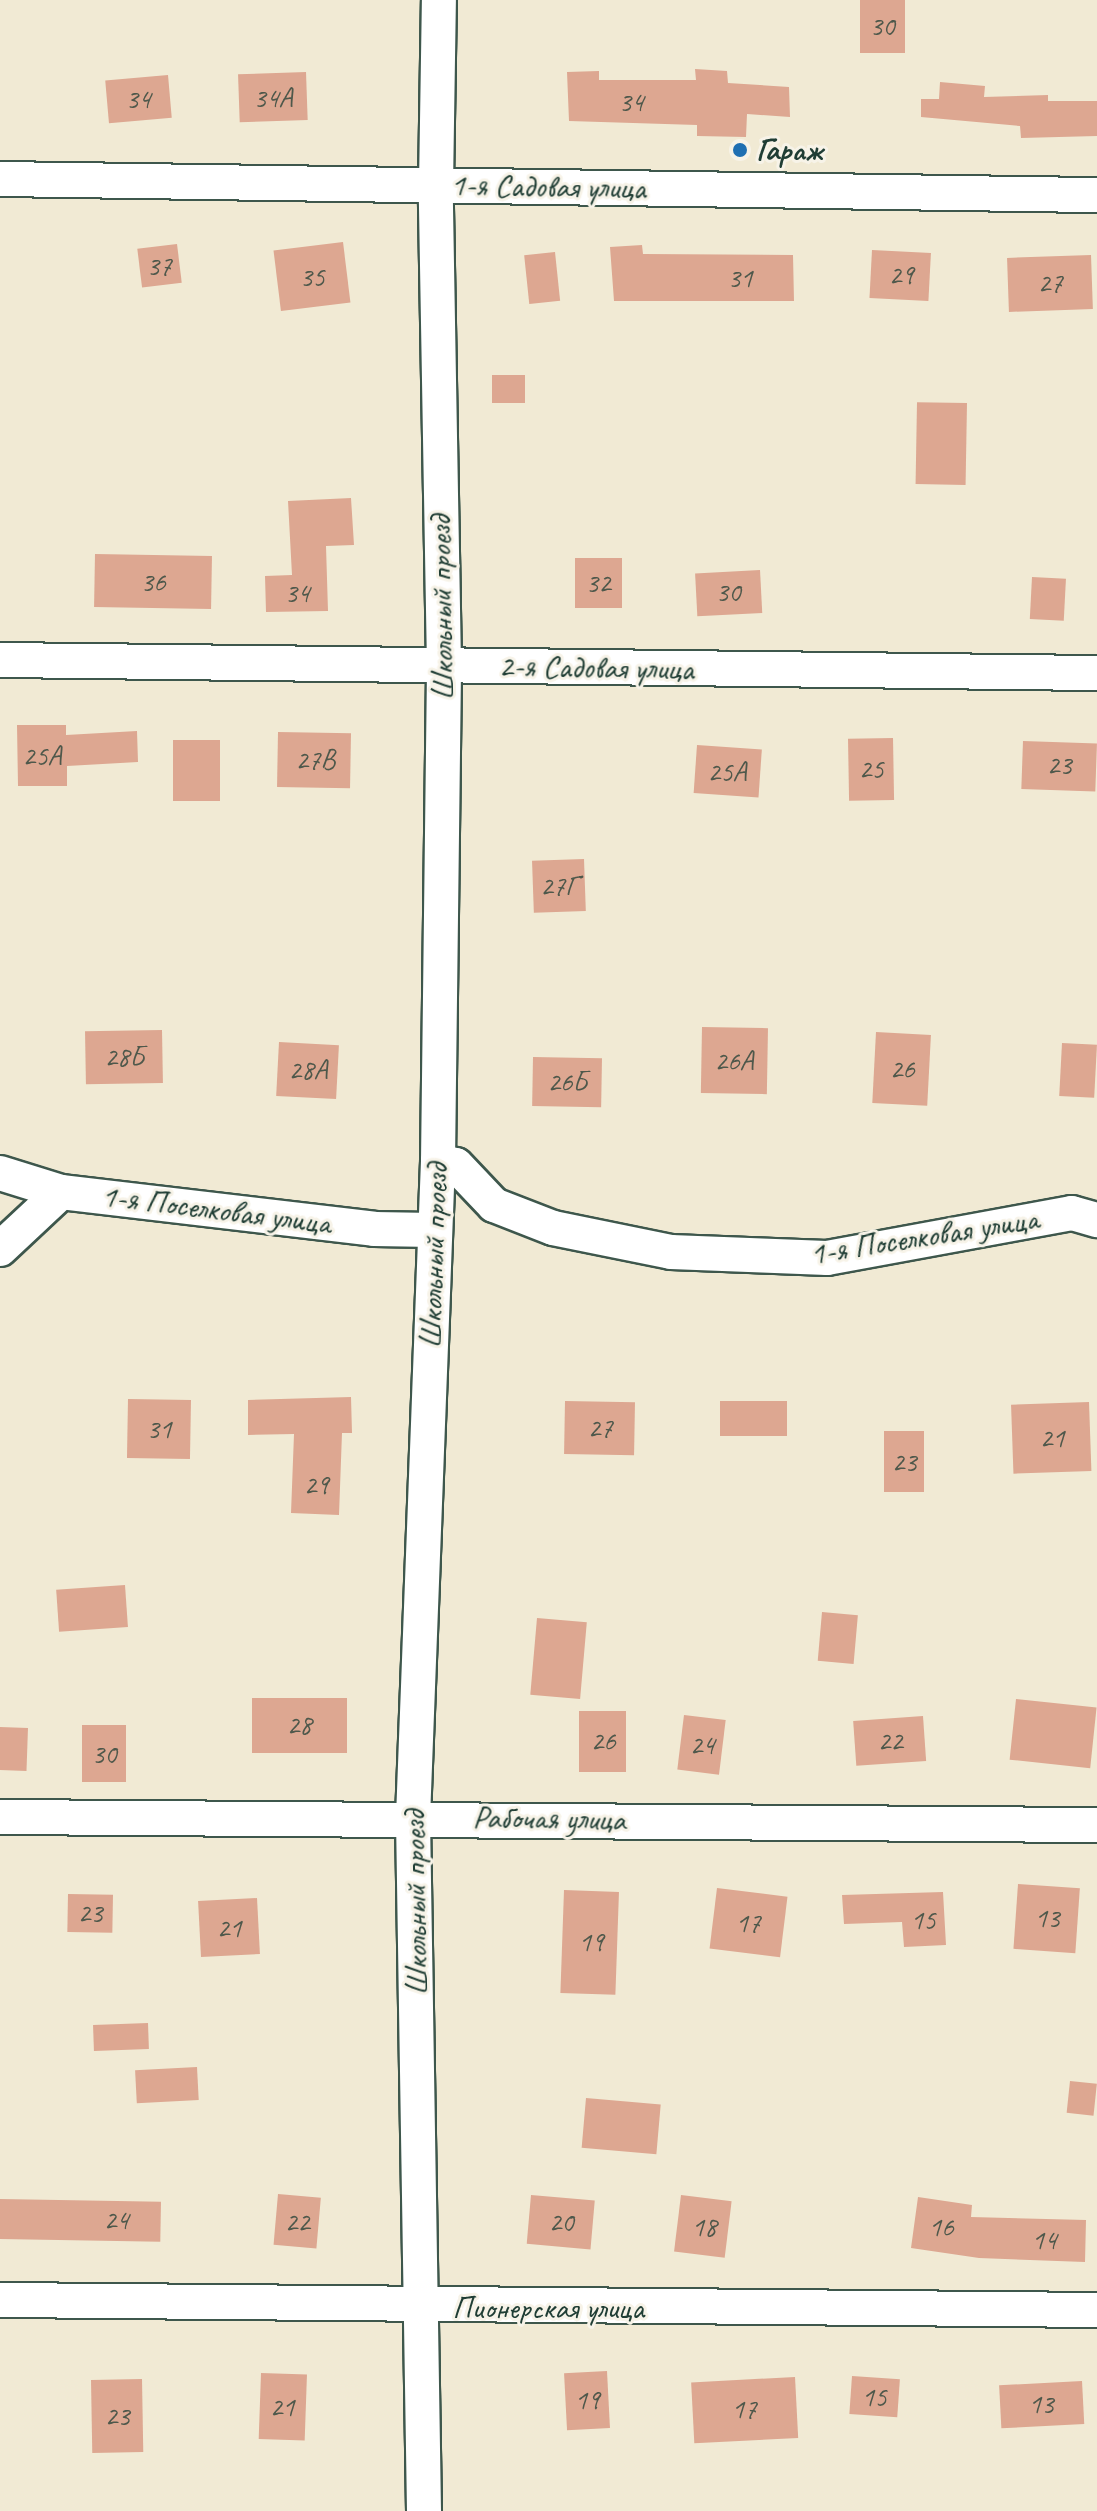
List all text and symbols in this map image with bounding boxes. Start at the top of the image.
house number: 30 [869,9,895,43]
house number: 34А [253,81,293,115]
house number: 34 [125,82,151,116]
house number: 34 [618,85,644,119]
place label: Гараж [756,131,823,169]
marker: Гараж [731,141,749,159]
street label: 1-я Садовая улица [448,166,648,208]
house number: 37 [146,249,172,283]
house number: 29 [888,258,914,292]
house number: 35 [299,260,325,294]
house number: 31 [727,261,753,295]
house number: 27 [1037,266,1063,300]
street label: Школьный проезд [421,515,463,701]
house number: 36 [140,565,166,599]
house number: 32 [585,566,611,600]
house number: 30 [715,575,741,609]
house number: 34 [284,576,310,610]
street label: 2-я Садовая улица [496,647,696,689]
house number: 25А [22,739,62,773]
house number: 27В [295,743,335,777]
house number: 23 [1046,748,1072,782]
house number: 25 [858,752,884,786]
house number: 25А [707,755,747,789]
house number: 27Г [540,869,578,903]
house number: 28Б [104,1040,144,1074]
house number: 26А [714,1044,754,1078]
house number: 26 [889,1052,915,1086]
house number: 28А [288,1053,328,1087]
house number: 26Б [547,1065,587,1099]
street label: Школьный проезд [412,1163,456,1349]
street label: 1-я Поселковая улица [99,1177,333,1243]
street label: 1-я Поселковая улица [806,1200,1042,1274]
house number: 27 [587,1411,613,1445]
house number: 31 [146,1412,172,1446]
house number: 21 [1039,1421,1065,1455]
house number: 23 [891,1445,917,1479]
house number: 29 [303,1468,329,1502]
house number: 28 [286,1708,312,1742]
house number: 26 [590,1724,616,1758]
house number: 22 [877,1724,903,1758]
house number: 24 [689,1728,715,1762]
house number: 30 [91,1737,117,1771]
street label: Рабочая улица [472,1798,626,1840]
street label: Школьный проезд [395,1810,437,1996]
house number: 23 [77,1896,103,1930]
house number: 13 [1034,1901,1060,1935]
house number: 15 [910,1903,936,1937]
house number: 17 [735,1906,761,1940]
house number: 21 [216,1911,242,1945]
house number: 19 [578,1925,604,1959]
house number: 24 [103,2203,129,2237]
house number: 22 [284,2205,310,2239]
house number: 20 [548,2205,574,2239]
house number: 18 [691,2210,717,2244]
house number: 16 [928,2210,954,2244]
house number: 14 [1031,2223,1057,2257]
street label: Пионерская улица [450,2289,646,2327]
house number: 15 [861,2380,887,2414]
house number: 19 [574,2383,600,2417]
house number: 13 [1028,2387,1054,2421]
house number: 21 [269,2390,295,2424]
house number: 17 [731,2392,757,2426]
house number: 23 [104,2399,130,2433]

